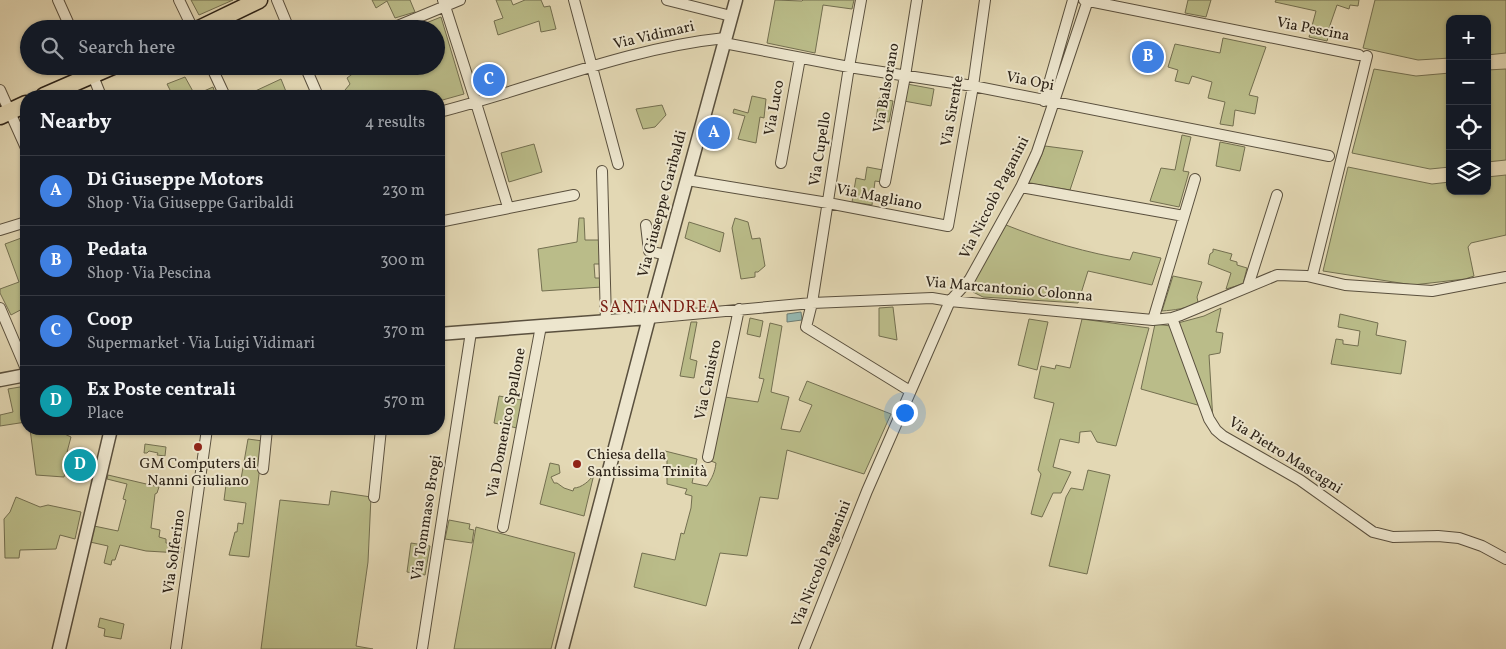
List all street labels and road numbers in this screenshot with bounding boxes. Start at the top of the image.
street label: Via Pescina [1275,13,1351,47]
street label: Via Vidimari [611,16,697,56]
street label: Via Balsorano [869,41,905,135]
street label: Via Opi [1004,67,1056,97]
street label: Via Sirente [936,74,970,148]
street label: Via Luco [760,79,790,137]
street label: Via Cupello [805,110,837,188]
street label: Via Giuseppe Garibaldi [633,128,693,280]
street label: Via Niccolò Paganini [955,133,1035,263]
street label: Via Magliano [834,179,924,217]
street label: Via Marcantonio Colonna [924,272,1094,308]
street label: Via Canistro [690,338,728,422]
street label: Via Domenico Spallone [482,346,532,500]
street label: Via Pietro Mascagni [1224,413,1346,499]
street label: Via Tommaso Brogi [407,454,447,582]
street label: Via Niccolò Paganini [787,497,857,631]
street label: Via Solferino [159,508,191,596]

